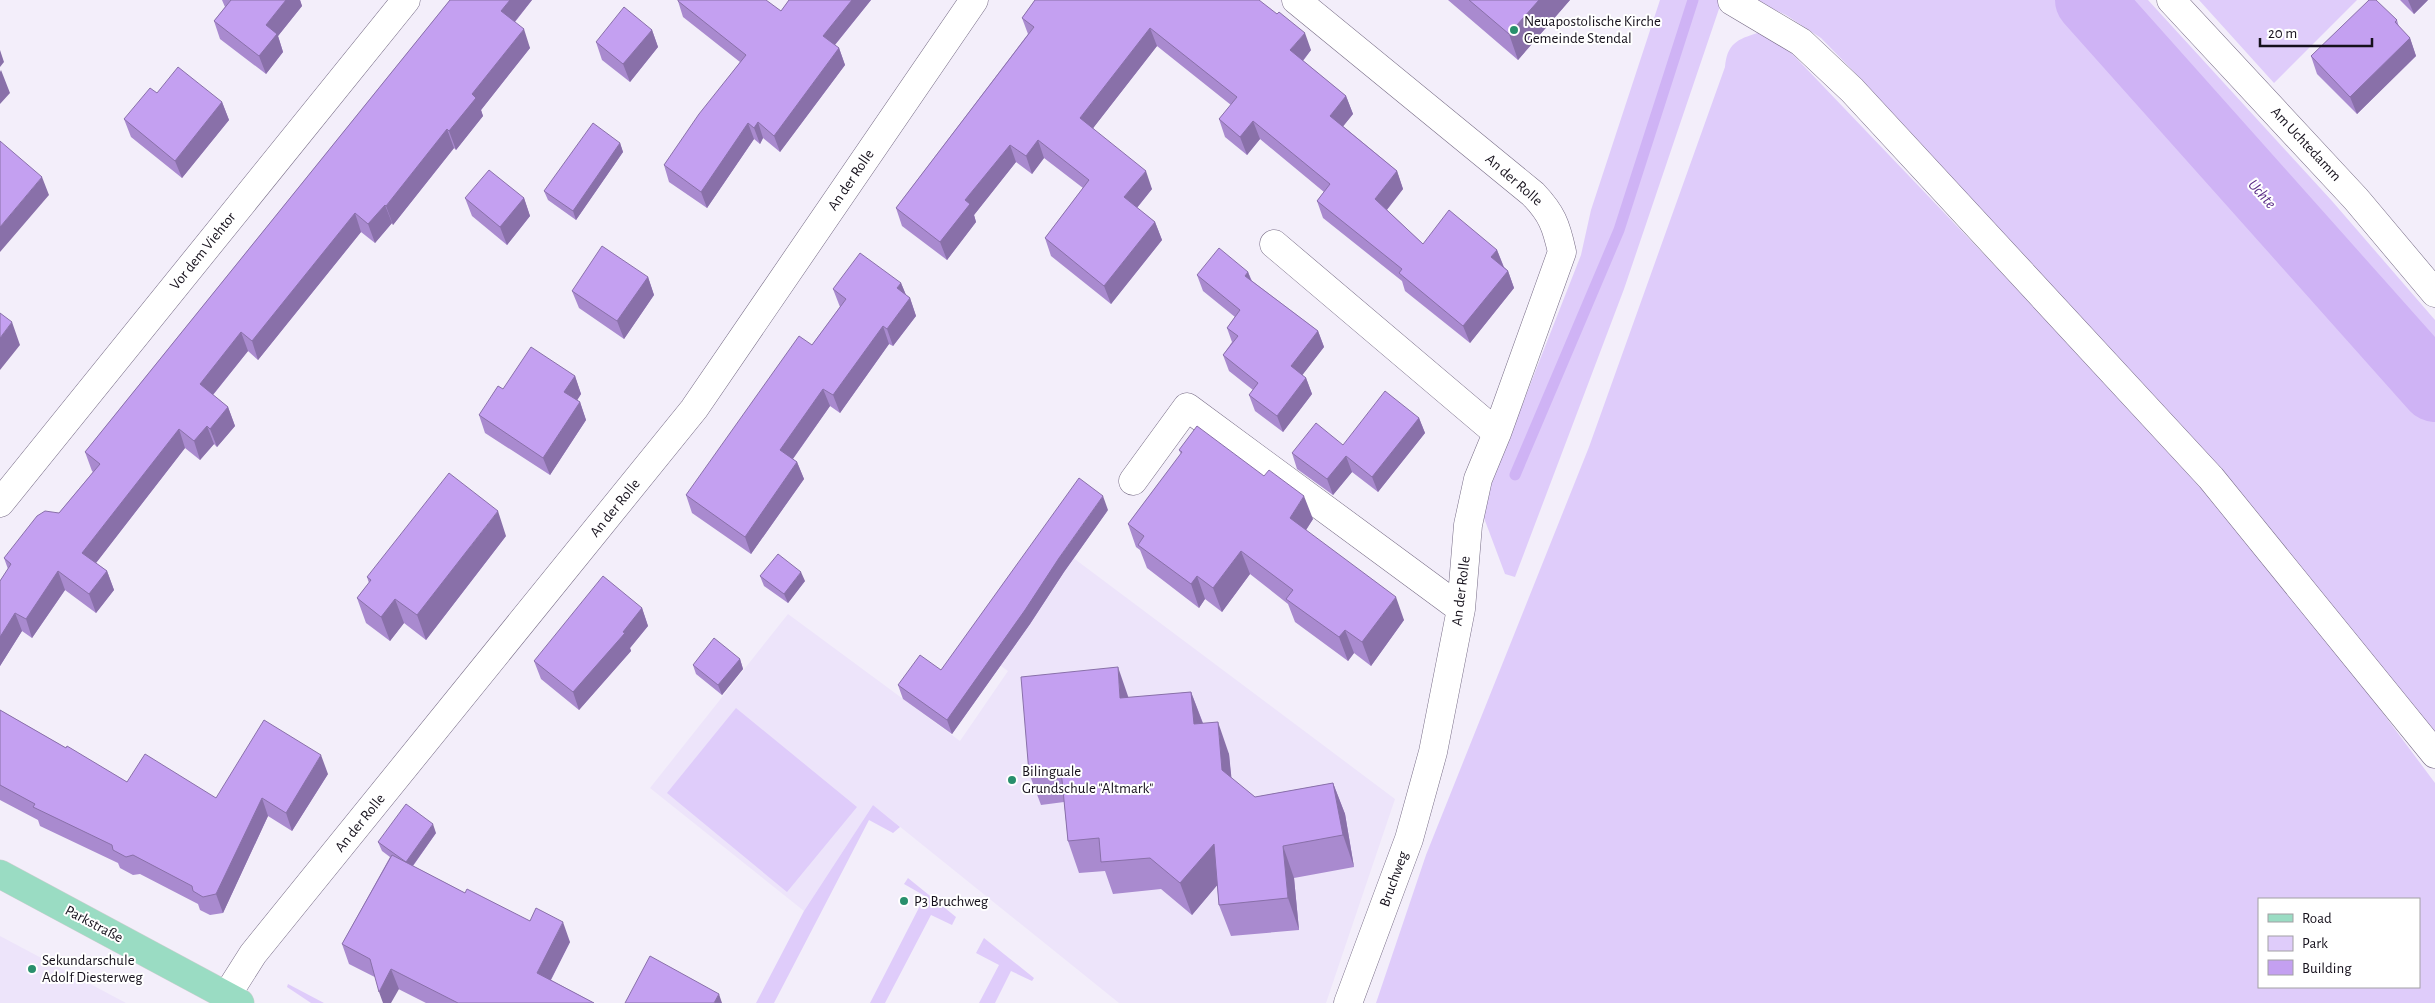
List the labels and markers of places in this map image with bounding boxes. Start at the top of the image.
place label: Neuapostolische Kirche Gemeinde Stendal [1524,14,1661,46]
marker: Neuapostolische Kirche Gemeinde Stendal [1508,24,1520,36]
place label: Bilinguale Grundschule "Altmark" [1022,764,1154,796]
marker: Bilinguale Grundschule "Altmark" [1006,774,1018,786]
place label: P3 Bruchweg [914,894,989,909]
marker: P3 Bruchweg [898,895,910,907]
place label: Sekundarschule Adolf Diesterweg [42,953,143,985]
marker: Sekundarschule Adolf Diesterweg [26,963,38,975]

